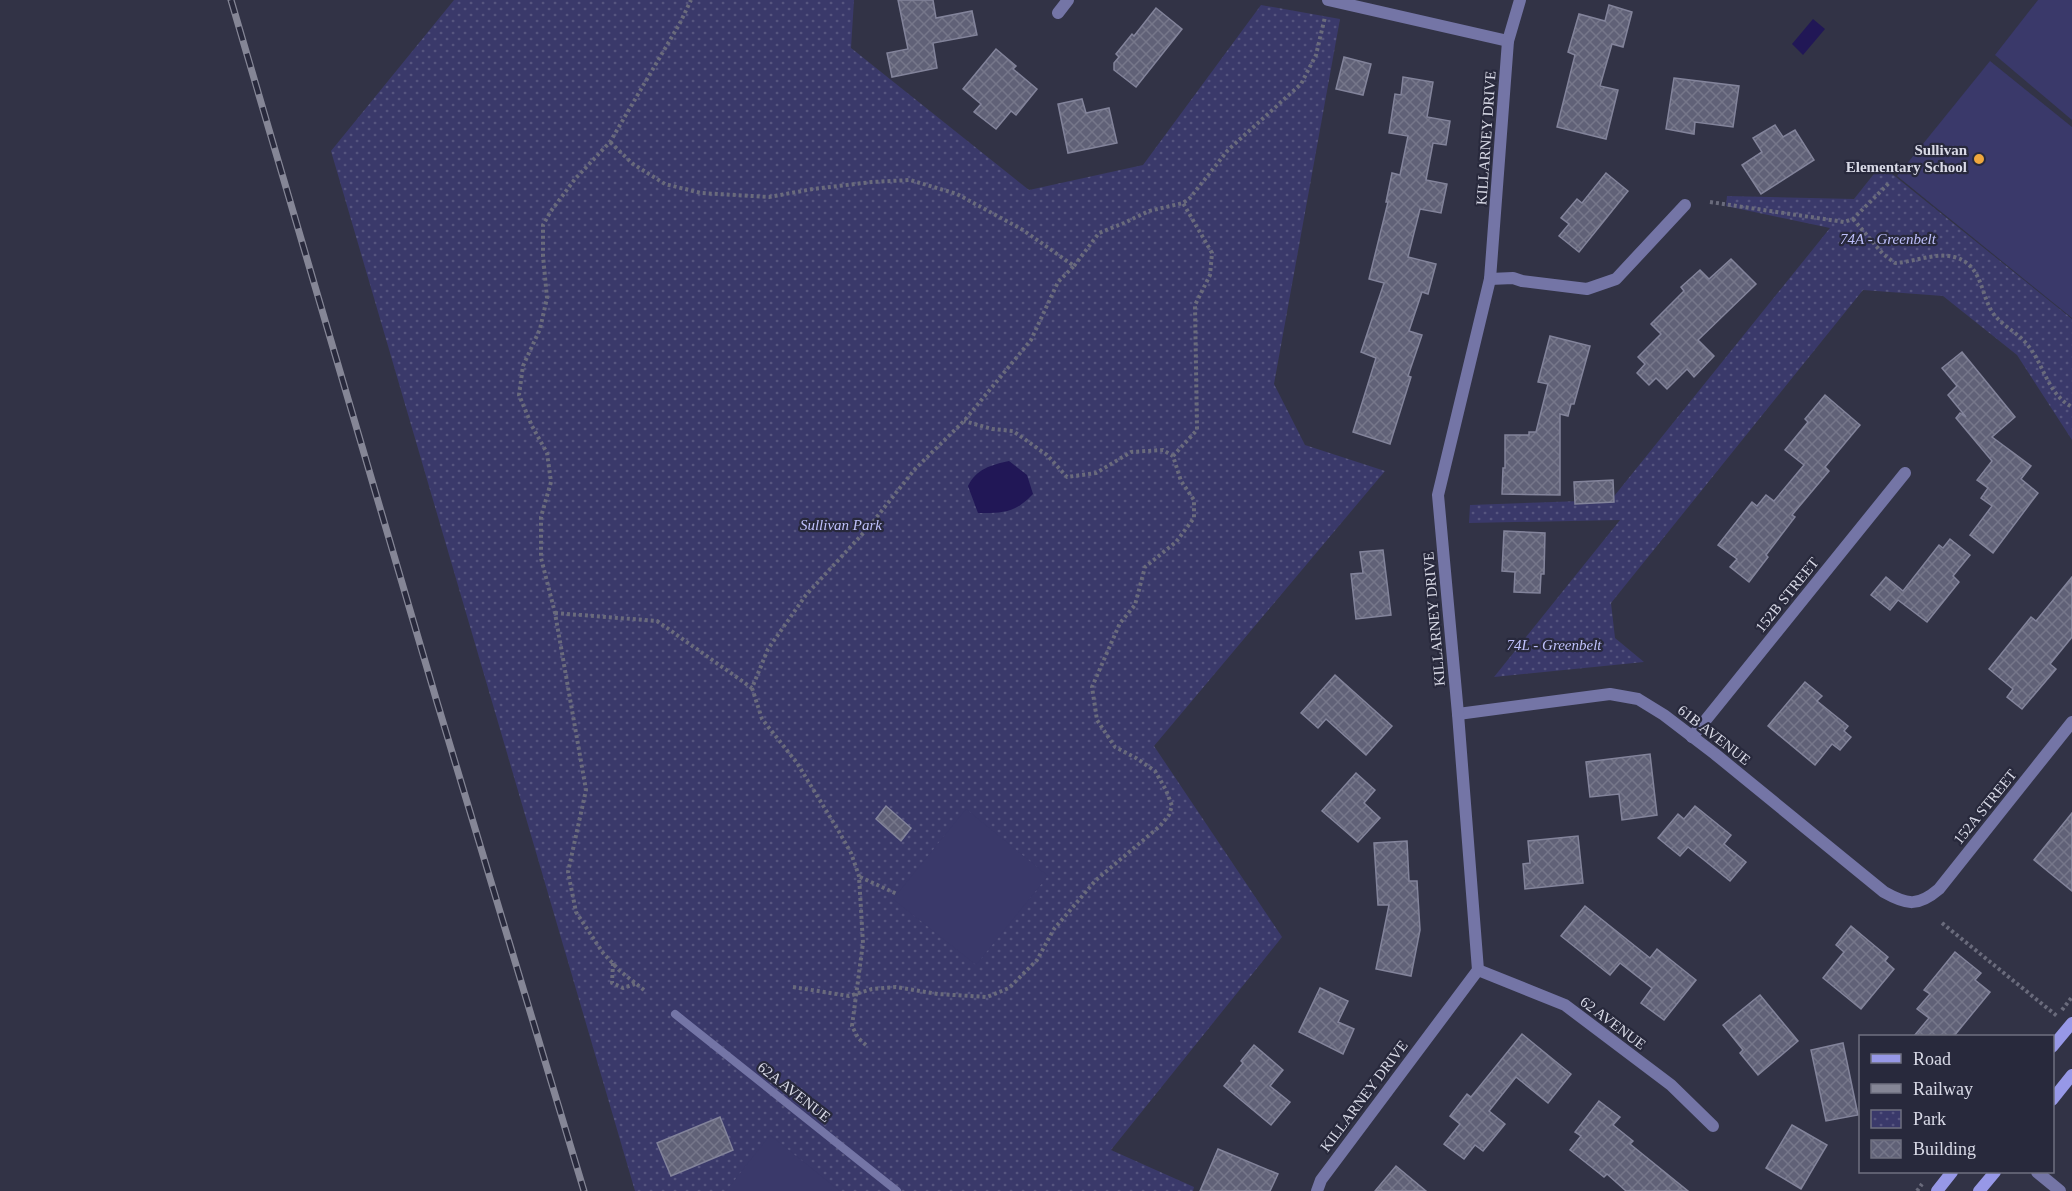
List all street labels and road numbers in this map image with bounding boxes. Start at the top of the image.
street label: KILLARNEY DRIVE [1473,70,1499,206]
street label: KILLARNEY DRIVE [1420,551,1448,687]
street label: 152B STREET [1752,555,1822,635]
street label: 61B AVENUE [1675,702,1753,768]
street label: 152A STREET [1950,767,2020,847]
street label: 62 AVENUE [1577,993,1649,1053]
street label: KILLARNEY DRIVE [1317,1037,1411,1155]
street label: 62A AVENUE [755,1059,833,1125]

